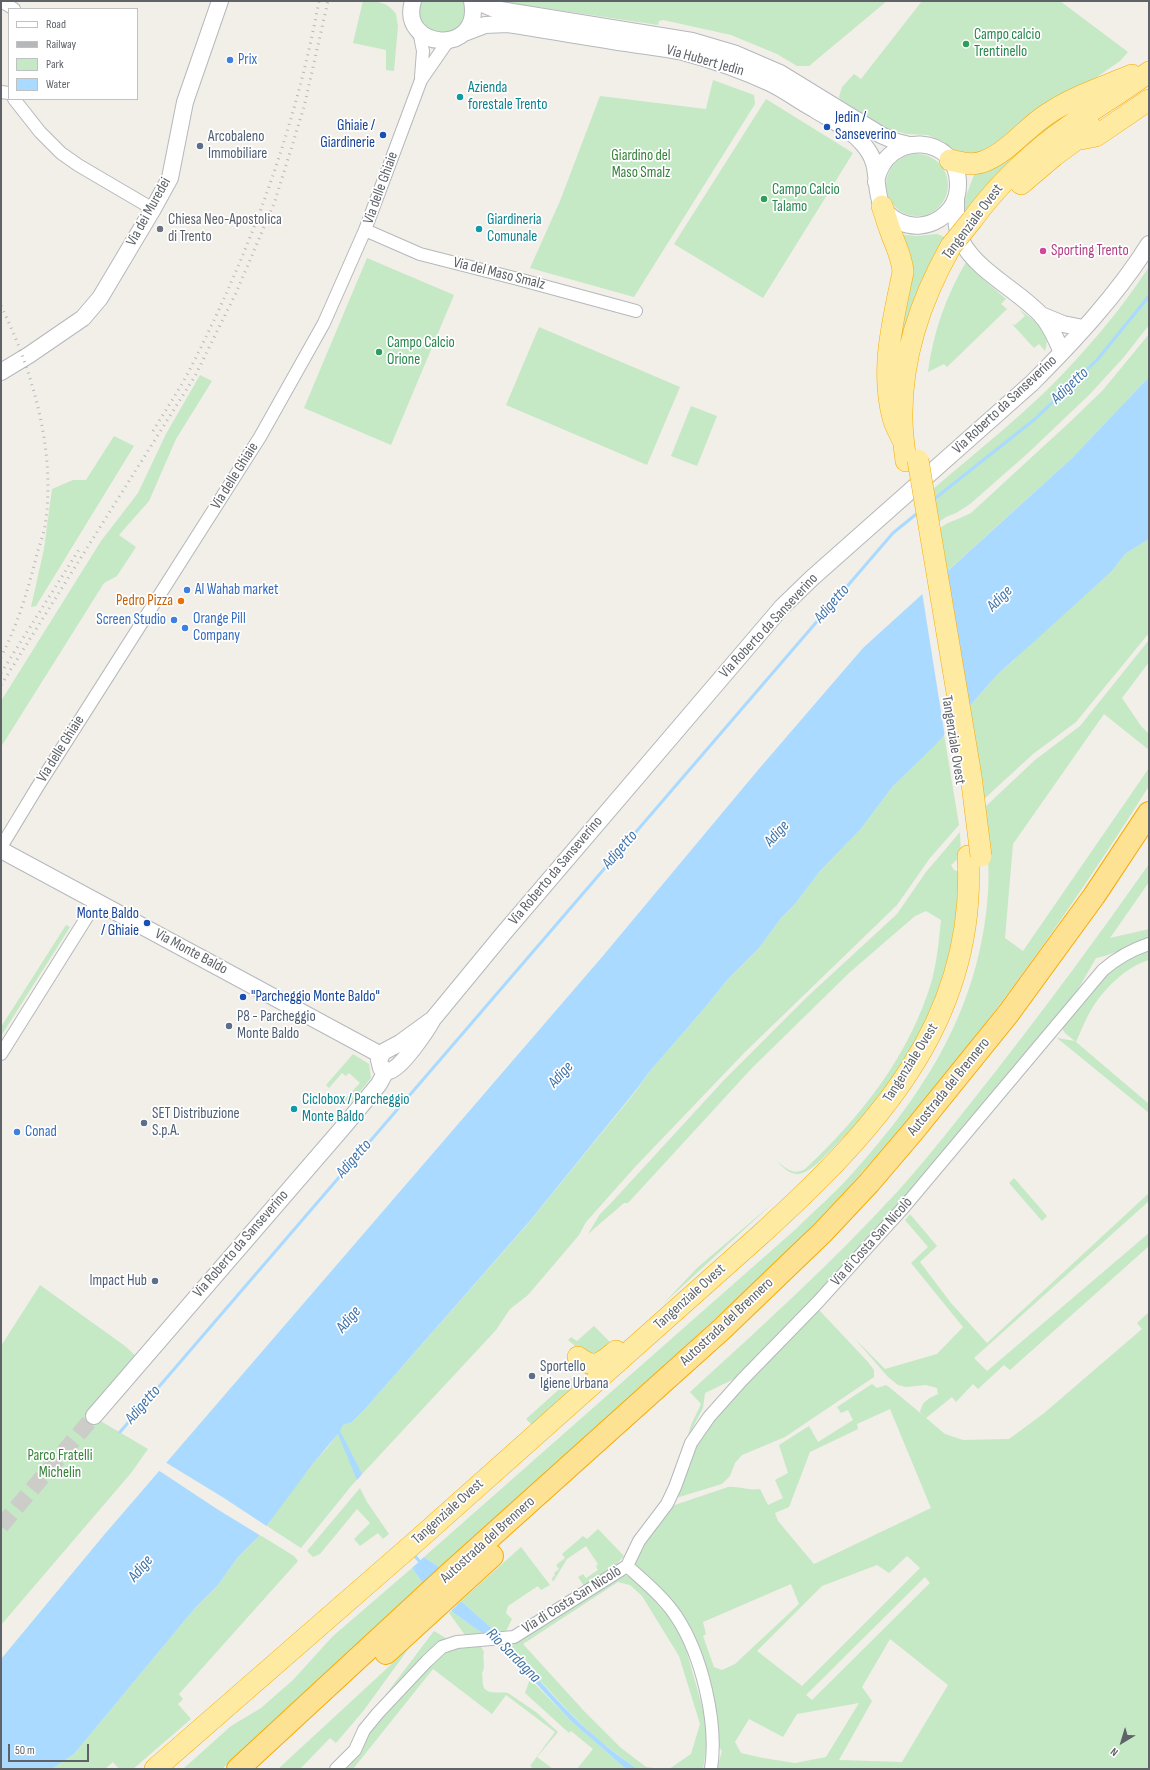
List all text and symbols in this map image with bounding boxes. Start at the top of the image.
legend [8,8,138,100]
text: Road [46,17,66,32]
place label: Campo calcio Trentinello [974,26,1041,61]
text: Railway [46,37,76,52]
marker: Campo calcio Trentinello [961,39,971,49]
street label: Via Hubert Jedin [664,41,746,81]
place label: Prix [238,51,257,69]
marker: Prix [225,55,235,65]
text: Park [46,57,64,72]
text: Water [46,77,70,92]
place label: Azienda forestale Trento [468,79,547,114]
marker: Azienda forestale Trento [455,92,465,102]
place label: Jedin / Sanseverino [835,109,896,144]
place label: Ghiaie / Giardinerie [320,117,375,152]
marker: Jedin / Sanseverino [822,122,832,132]
place label: Arcobaleno Immobiliare [208,128,267,163]
marker: Ghiaie / Giardinerie [378,130,388,140]
marker: Arcobaleno Immobiliare [195,141,205,151]
park label: Giardino del Maso Smalz [611,147,671,182]
street label: Via delle Ghiaie [360,150,402,226]
street label: Via dei Muredei [123,175,175,249]
place label: Campo Calcio Talamo [772,181,840,216]
street label: Tangenziale Ovest [939,181,1007,263]
marker: Campo Calcio Talamo [759,194,769,204]
place label: Chiesa Neo-Apostolica di Trento [168,211,282,246]
place label: Giardineria Comunale [487,211,542,246]
marker: Chiesa Neo-Apostolica di Trento [155,224,165,234]
marker: Giardineria Comunale [474,224,484,234]
place label: Sporting Trento [1051,242,1129,260]
marker: Sporting Trento [1038,246,1048,256]
street label: Via del Maso Smalz [451,254,547,294]
place label: Campo Calcio Orione [387,334,455,369]
marker: Campo Calcio Orione [374,347,384,357]
street label: Via Roberto da Sanseverino [949,352,1061,458]
water label: Adigetto [1047,364,1093,408]
street label: Via delle Ghiaie [207,439,263,513]
street label: Via Roberto da Sanseverino [716,570,822,682]
place label: Al Wahab market [195,581,278,599]
water label: Adigetto [810,581,854,627]
water label: Adige [983,582,1017,616]
marker: Al Wahab market [182,585,192,595]
place label: Pedro Pizza [116,592,173,610]
marker: Pedro Pizza [176,596,186,606]
place label: Orange Pill Company [193,610,246,645]
place label: Screen Studio [96,611,166,629]
marker: Screen Studio [169,615,179,625]
marker: Orange Pill Company [180,623,190,633]
street label: Tangenziale Ovest [937,694,969,786]
street label: Via delle Ghiaie [33,712,89,786]
street label: Via Roberto da Sanseverino [505,813,607,929]
water label: Adige [760,817,794,851]
water label: Adigetto [598,827,642,873]
place label: Monte Baldo / Ghiaie [77,905,139,940]
marker: Monte Baldo / Ghiaie [142,918,152,928]
street label: Via Monte Baldo [151,925,231,979]
place label: "Parcheggio Monte Baldo" [251,988,380,1006]
marker: "Parcheggio Monte Baldo" [238,992,248,1002]
place label: P8 - Parcheggio Monte Baldo [237,1008,316,1043]
street label: Tangenziale Ovest [880,1020,942,1106]
marker: P8 - Parcheggio Monte Baldo [224,1021,234,1031]
street label: Autostrada del Brennero [904,1034,994,1140]
water label: Adige [544,1058,578,1092]
place label: Ciclobox / Parcheggio Monte Baldo [302,1091,410,1126]
marker: Ciclobox / Parcheggio Monte Baldo [289,1104,299,1114]
place label: SET Distribuzione S.p.A. [152,1105,240,1140]
marker: SET Distribuzione S.p.A. [139,1118,149,1128]
place label: Conad [25,1123,57,1141]
marker: Conad [12,1127,22,1137]
water label: Adigetto [332,1136,376,1182]
street label: Via Roberto da Sanseverino [190,1187,292,1301]
street label: Via di Costa San Nicolò [827,1194,917,1290]
street label: Tangenziale Ovest [651,1260,729,1334]
place label: Impact Hub [89,1272,147,1290]
street label: Autostrada del Brennero [677,1274,777,1370]
marker: Impact Hub [150,1276,160,1286]
water label: Adige [332,1303,366,1337]
place label: Sportello Igiene Urbana [540,1358,609,1393]
marker: Sportello Igiene Urbana [527,1371,537,1381]
water label: Adigetto [121,1382,165,1428]
park label: Parco Fratelli Michelin [27,1447,93,1482]
street label: Tangenziale Ovest [409,1475,487,1549]
street label: Autostrada del Brennero [437,1493,539,1587]
water label: Adige [124,1552,158,1586]
street label: Via di Costa San Nicolò [519,1562,625,1638]
water label: Rio Sardagna [482,1625,544,1687]
north arrow [1102,1722,1142,1762]
scale bar [10,1736,91,1762]
text: 50 m [15,1743,35,1758]
text: N [1108,1745,1121,1759]

